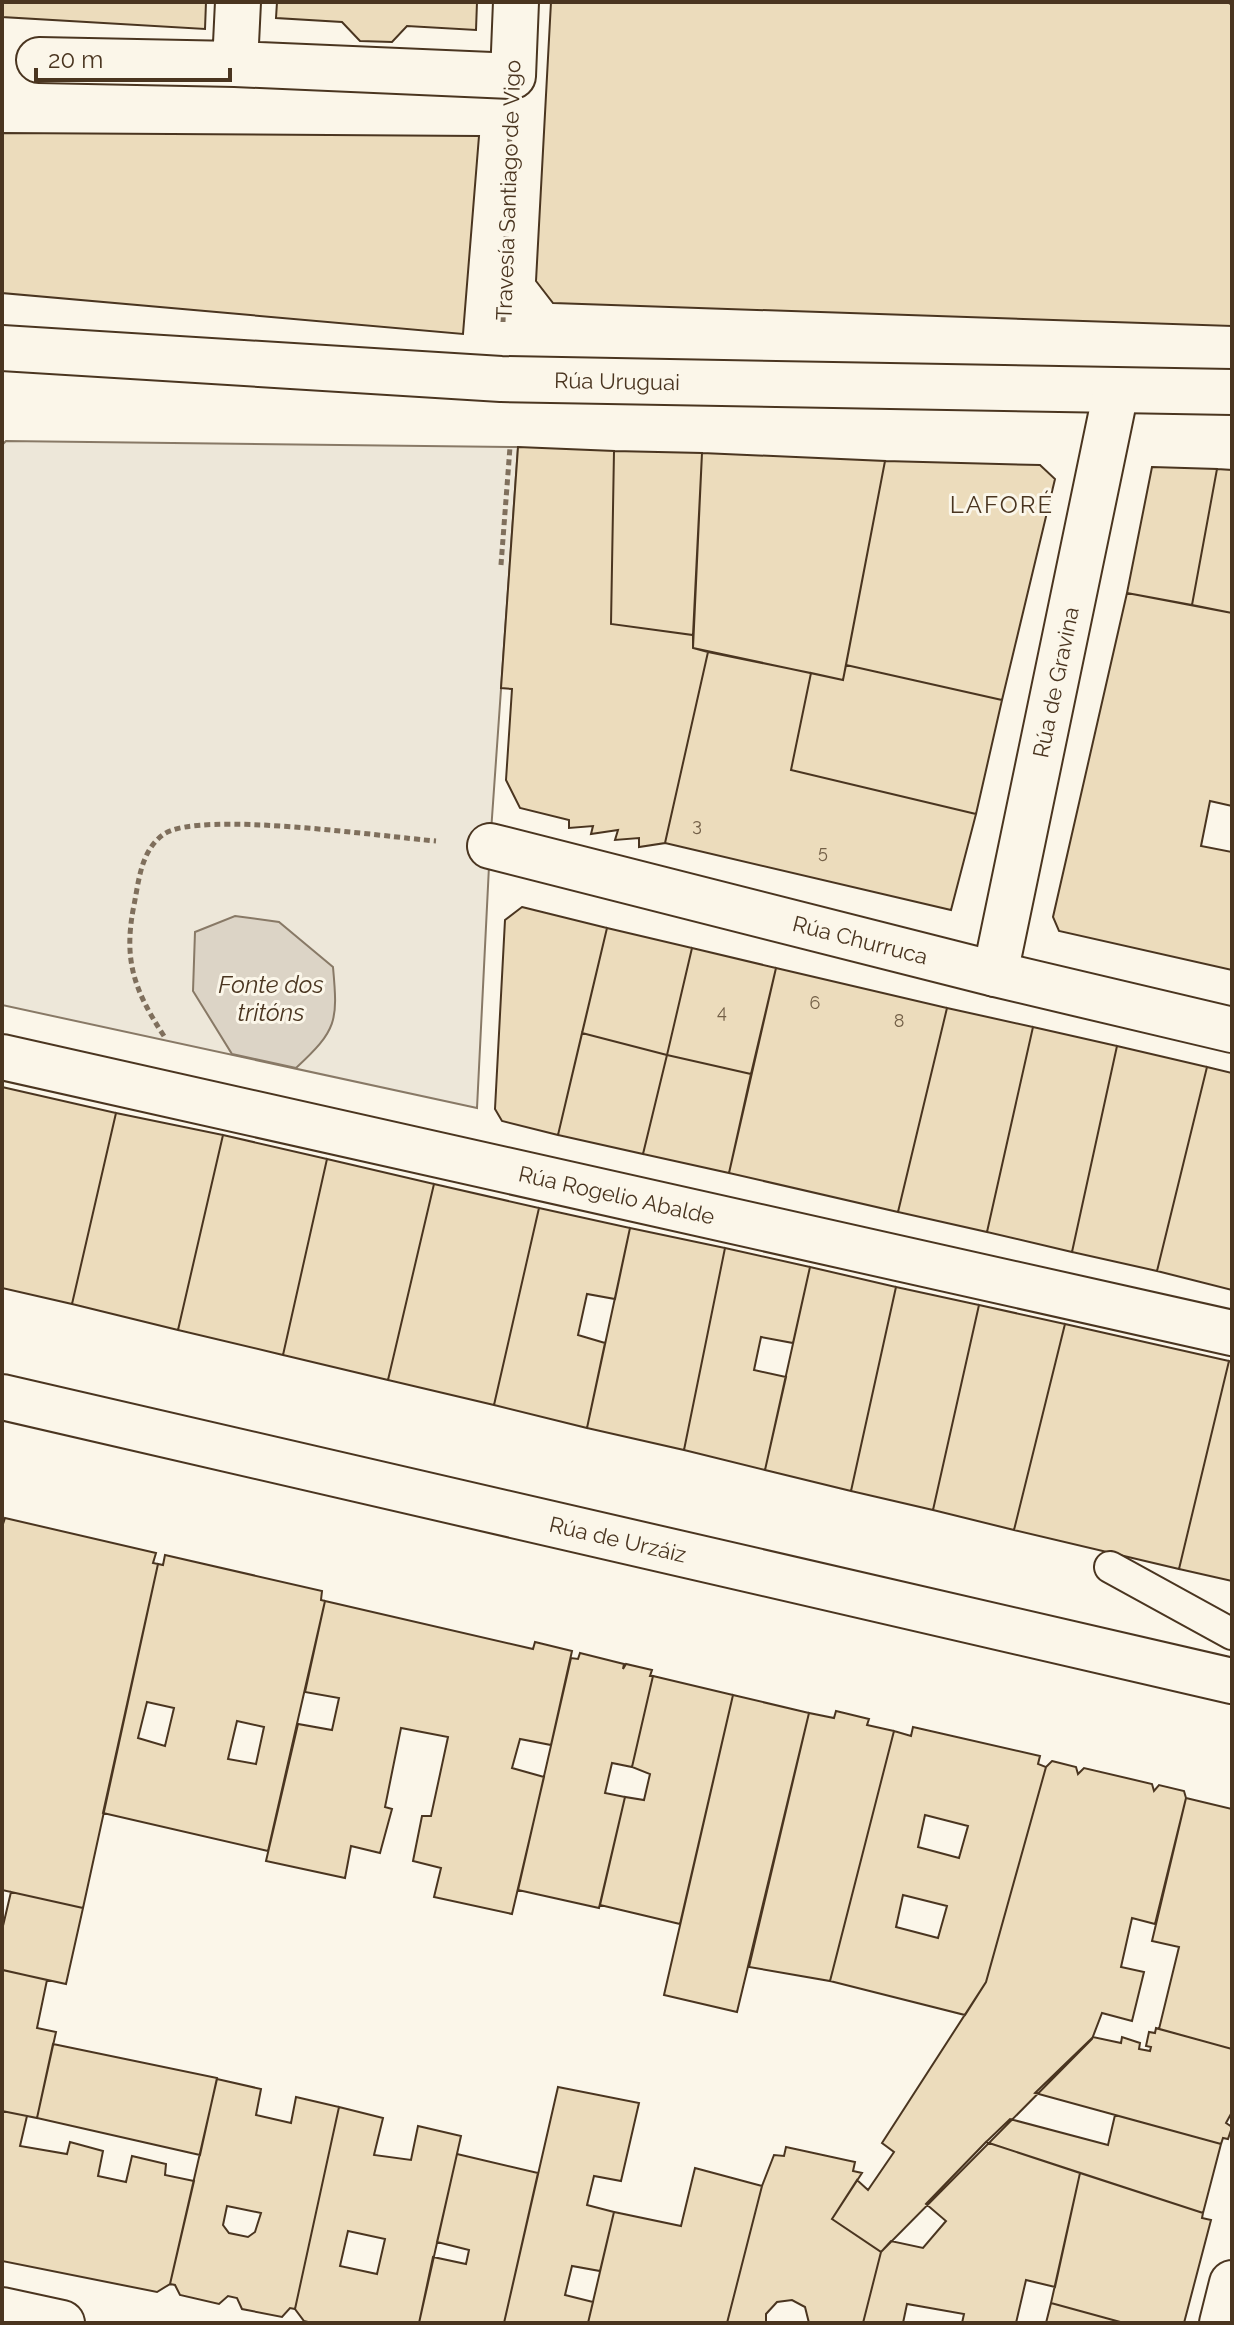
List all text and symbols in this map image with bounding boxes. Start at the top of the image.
scale bar [36,32,230,82]
text: 20 m [48,45,103,74]
street label: Travesía Santiago de Vigo [490,59,526,321]
street label: Rúa Uruguai [554,367,680,395]
district label: LAFORÉ [950,490,1054,519]
street label: Rúa de Gravina [1027,604,1084,760]
house number: 3 [692,814,702,835]
house number: 5 [818,841,828,862]
street label: Rúa Churruca [790,910,931,969]
water label: Fonte dos tritóns [218,970,324,1027]
house number: 6 [810,992,821,1013]
house number: 4 [717,1001,727,1022]
house number: 8 [894,1010,904,1031]
street label: Rúa Rogelio Abalde [516,1160,717,1230]
street label: Rúa de Urzáiz [547,1511,689,1568]

